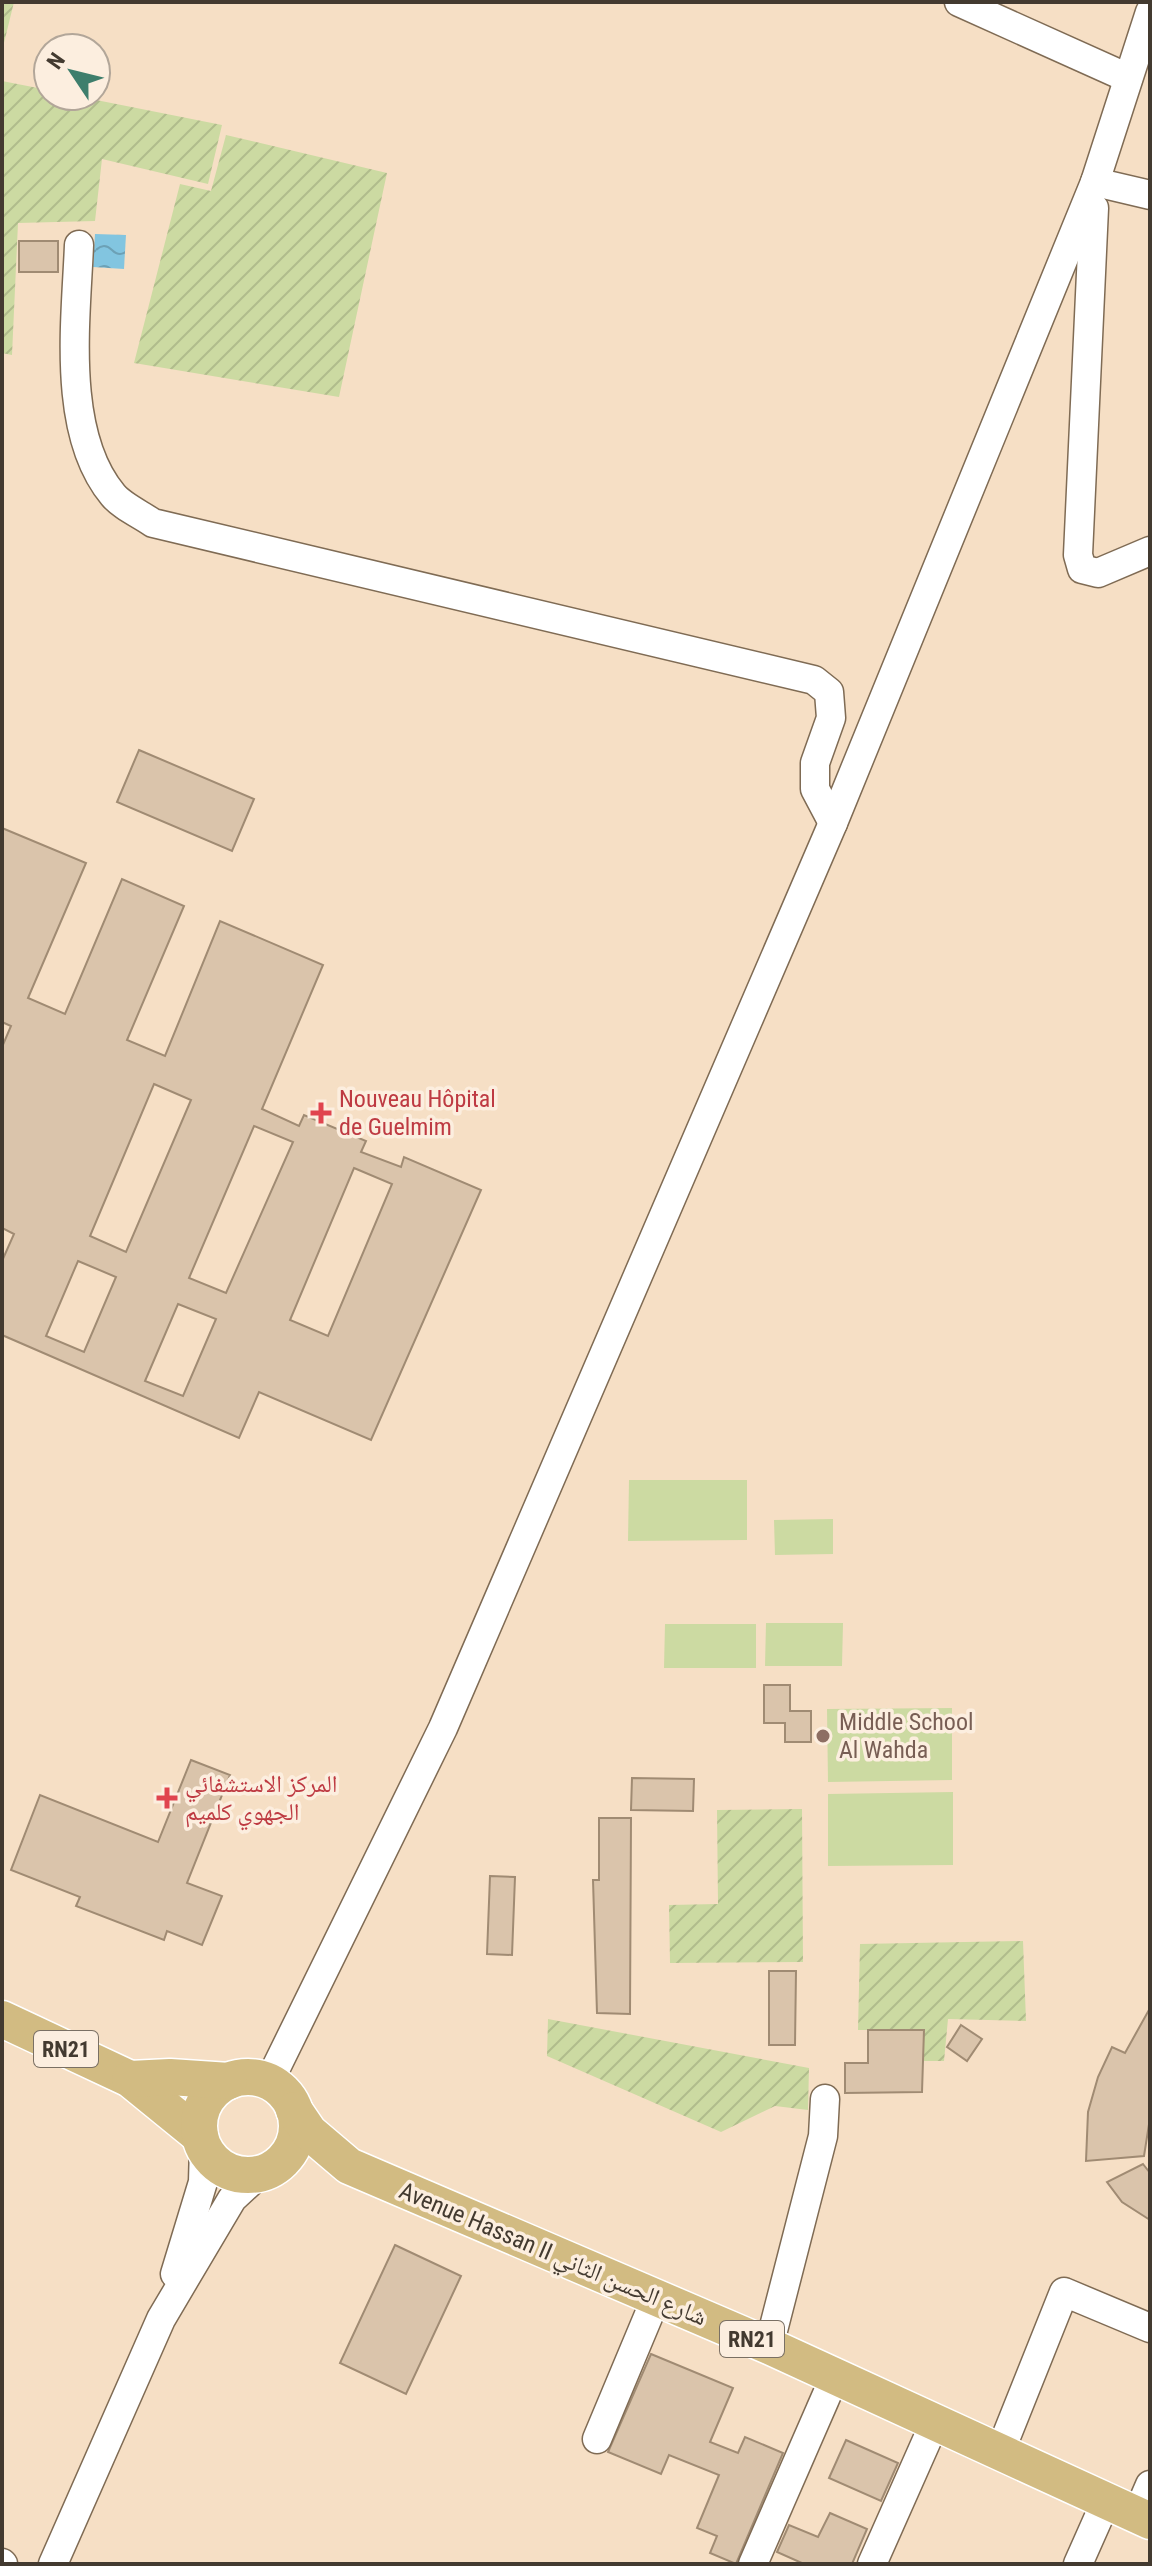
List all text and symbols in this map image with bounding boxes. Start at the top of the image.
north arrow [32,32,112,112]
text: N [42,48,70,74]
place label: Nouveau Hôpital de Guelmim [339,1085,496,1141]
marker: Nouveau Hôpital de Guelmim [310,1102,332,1124]
place label: Middle School Al Wahda [839,1708,973,1764]
marker: Middle School Al Wahda [814,1727,832,1745]
place label: المركز الاستشفائي الجهوي كلميم [185,1770,338,1831]
marker: المركز الاستشفائي الجهوي كلميم [156,1787,178,1809]
road number: RN21 [34,2031,98,2067]
street label: Avenue Hassan II شارع الحسن الثاني [393,2176,711,2336]
road number: RN21 [720,2321,784,2357]

